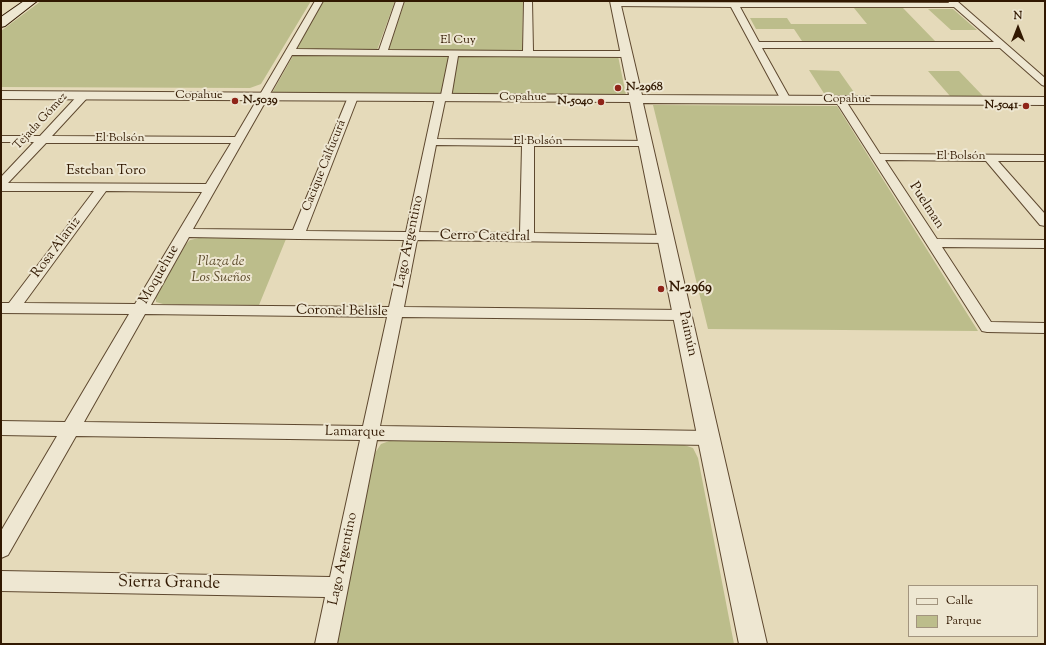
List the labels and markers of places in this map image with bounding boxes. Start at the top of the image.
place label: N-2968 [626,81,663,95]
marker: N-2968 [613,83,623,93]
place label: N-5039 [243,94,278,108]
place label: N-5040 [557,95,593,109]
marker: N-5039 [230,96,240,106]
marker: N-5040 [596,97,606,107]
place label: N-5041 [985,99,1018,113]
marker: N-5041 [1021,101,1031,111]
place label: N-2969 [669,281,712,297]
marker: N-2969 [656,284,666,294]

